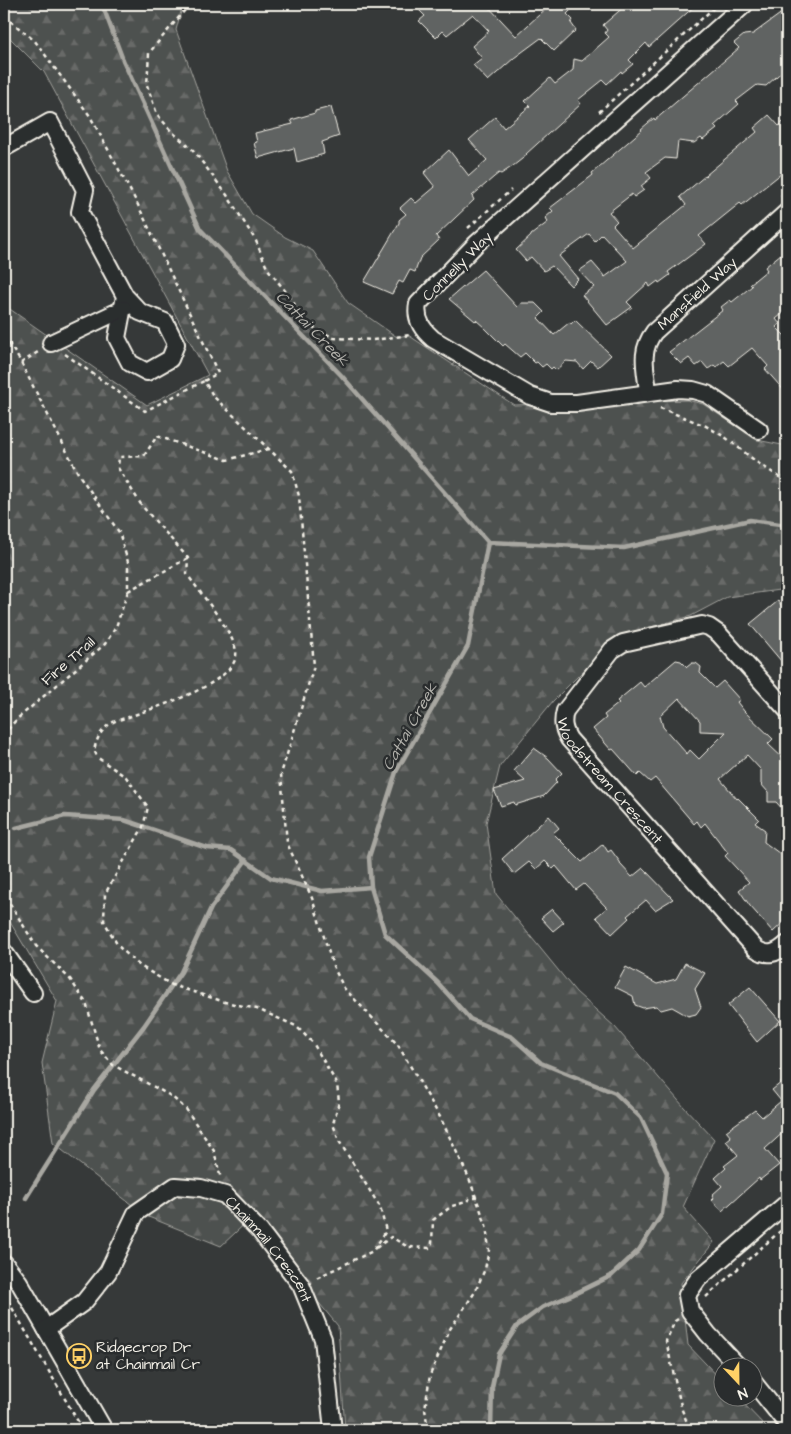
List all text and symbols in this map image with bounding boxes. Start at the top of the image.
street label: Connelly Way [418,227,498,307]
street label: Mansfield Way [653,252,742,335]
water label: Cattai Creek [271,286,355,372]
street label: Fire Trail [37,632,100,691]
water label: Cattai Creek [377,678,443,774]
street label: Woodstream Crescent [552,716,668,849]
street label: Chainmail Crescent [220,1191,317,1306]
place label: Ridgecrop Dr at Chainmail Cr [96,1337,200,1375]
bus stop icon: Ridgecrop Dr at Chainmail Cr [66,1343,92,1369]
north arrow [714,1356,764,1406]
text: N [734,1382,750,1404]

